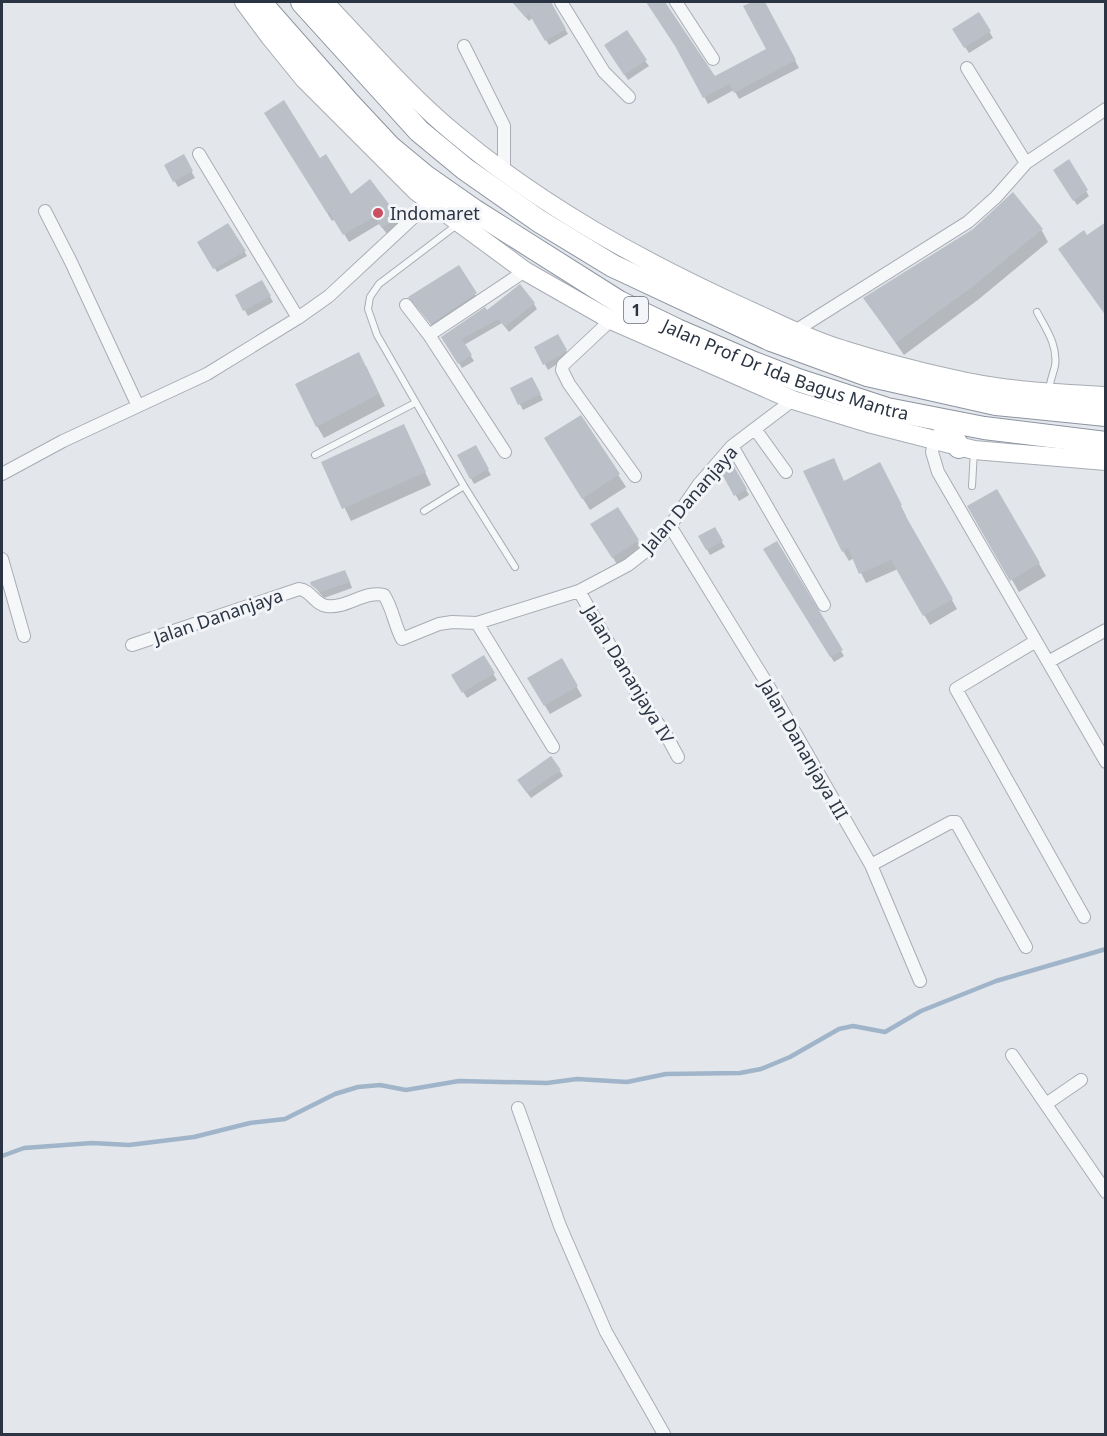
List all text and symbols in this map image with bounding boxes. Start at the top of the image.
place label: Indomaret [390,201,480,225]
marker: Indomaret [371,206,385,220]
road number: 1 [624,297,648,323]
street label: Jalan Prof Dr Ida Bagus Mantra [657,312,911,425]
street label: Jalan Dananjaya [634,440,742,559]
street label: Jalan Dananjaya [148,583,286,650]
street label: Jalan Dananjaya IV [577,599,680,748]
street label: Jalan Dananjaya III [753,673,854,823]

